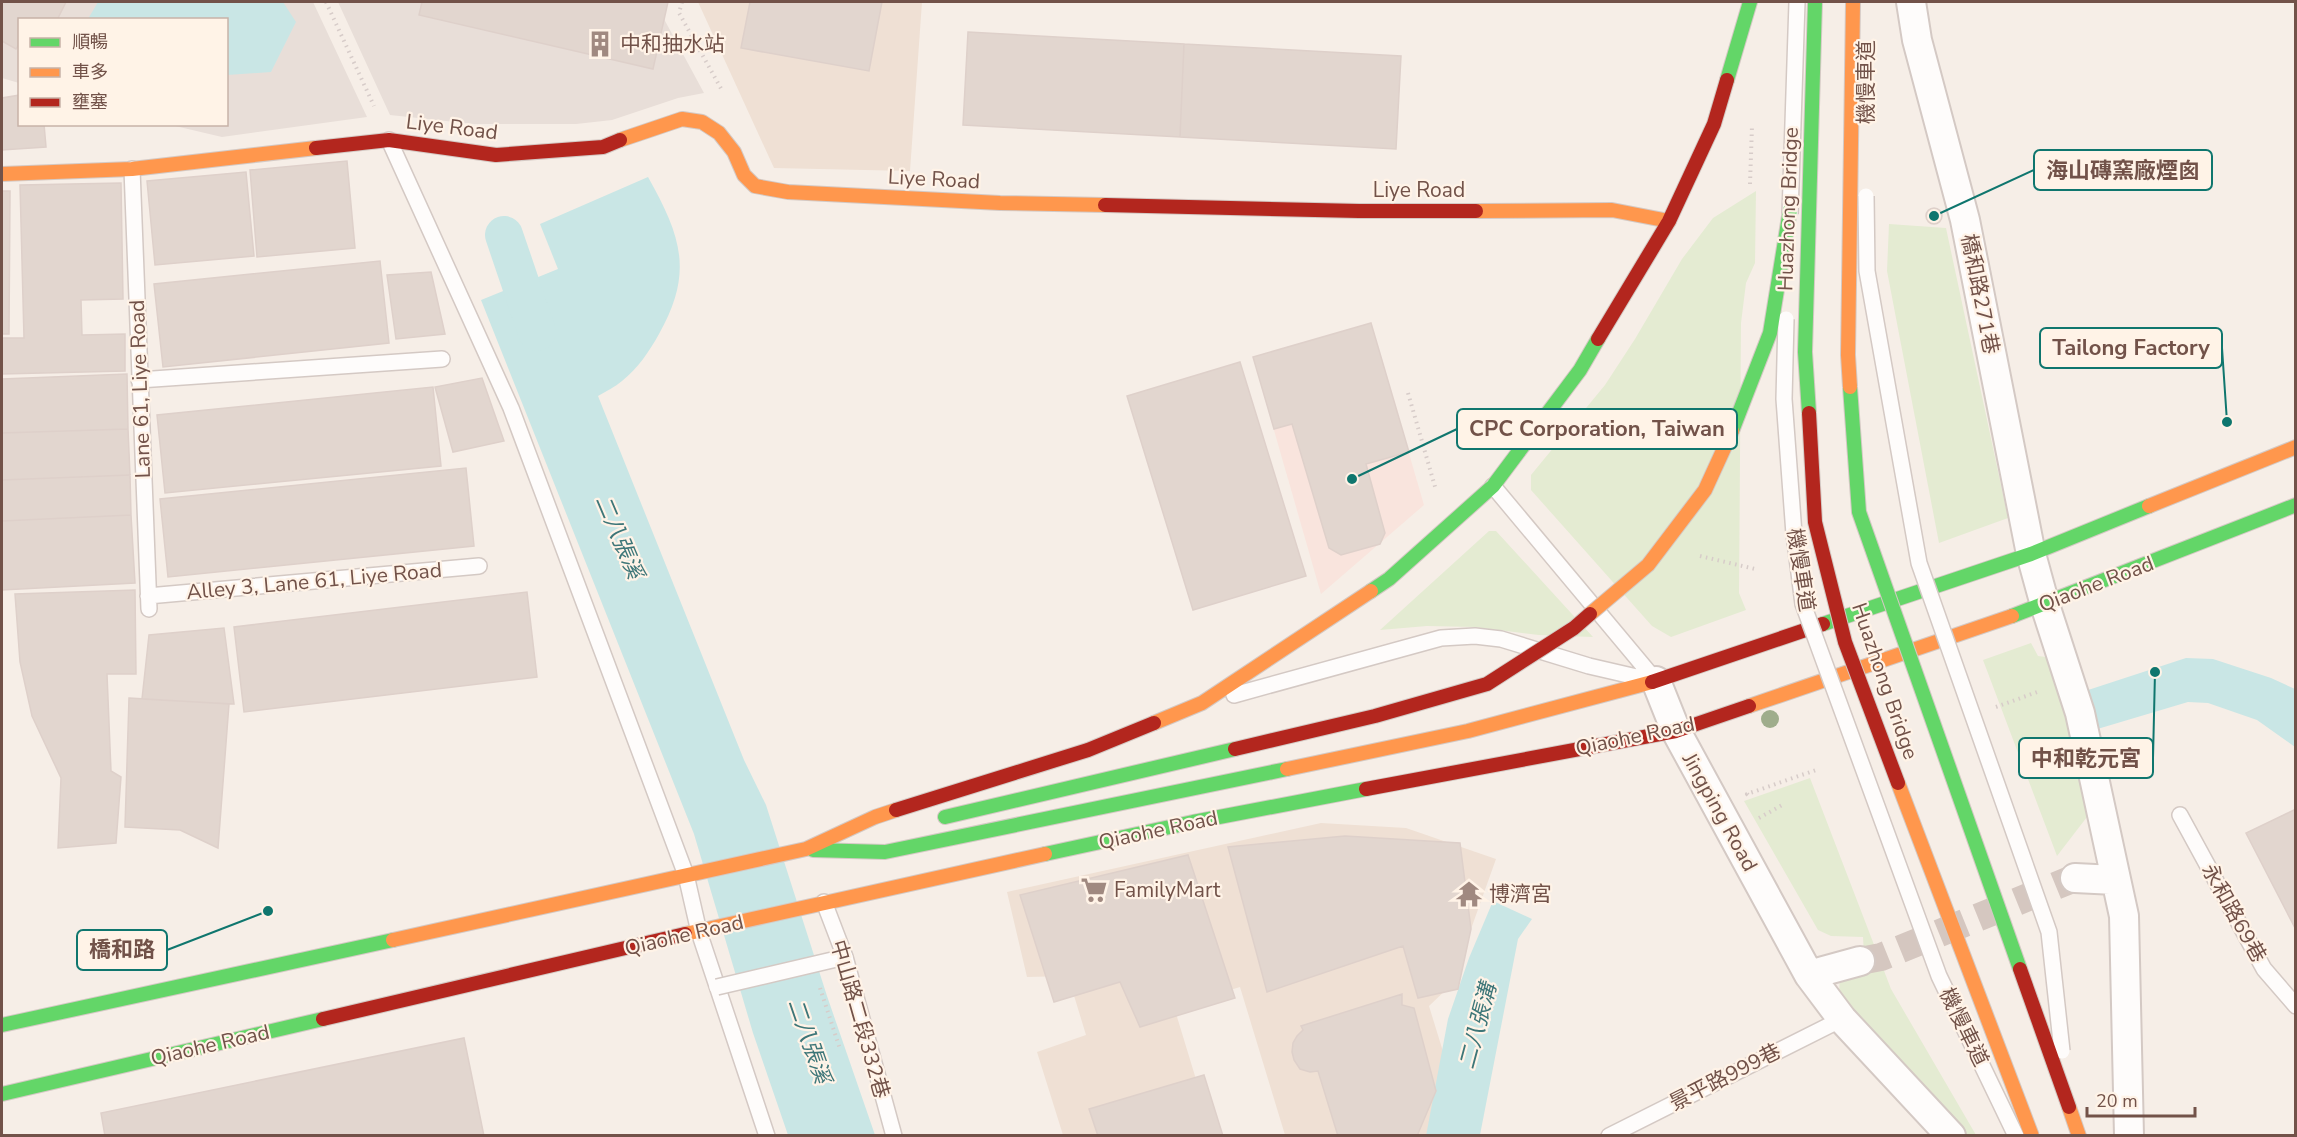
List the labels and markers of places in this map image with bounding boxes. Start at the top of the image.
building icon: 中和抽水站 [585,29,615,59]
place label: 中和抽水站 [620,30,725,58]
callout: 海山磚窯廠煙囪 [2034,150,2212,190]
callout: Tailong Factory [2040,328,2222,368]
callout: CPC Corporation, Taiwan [1457,409,1737,449]
callout: 中和乾元宮 [2019,738,2153,778]
supermarket icon: FamilyMart [1079,875,1109,905]
place label: FamilyMart [1114,876,1221,904]
temple icon: 博濟宮 [1454,879,1484,909]
place label: 博濟宮 [1489,880,1552,908]
callout: 橋和路 [77,930,167,970]

